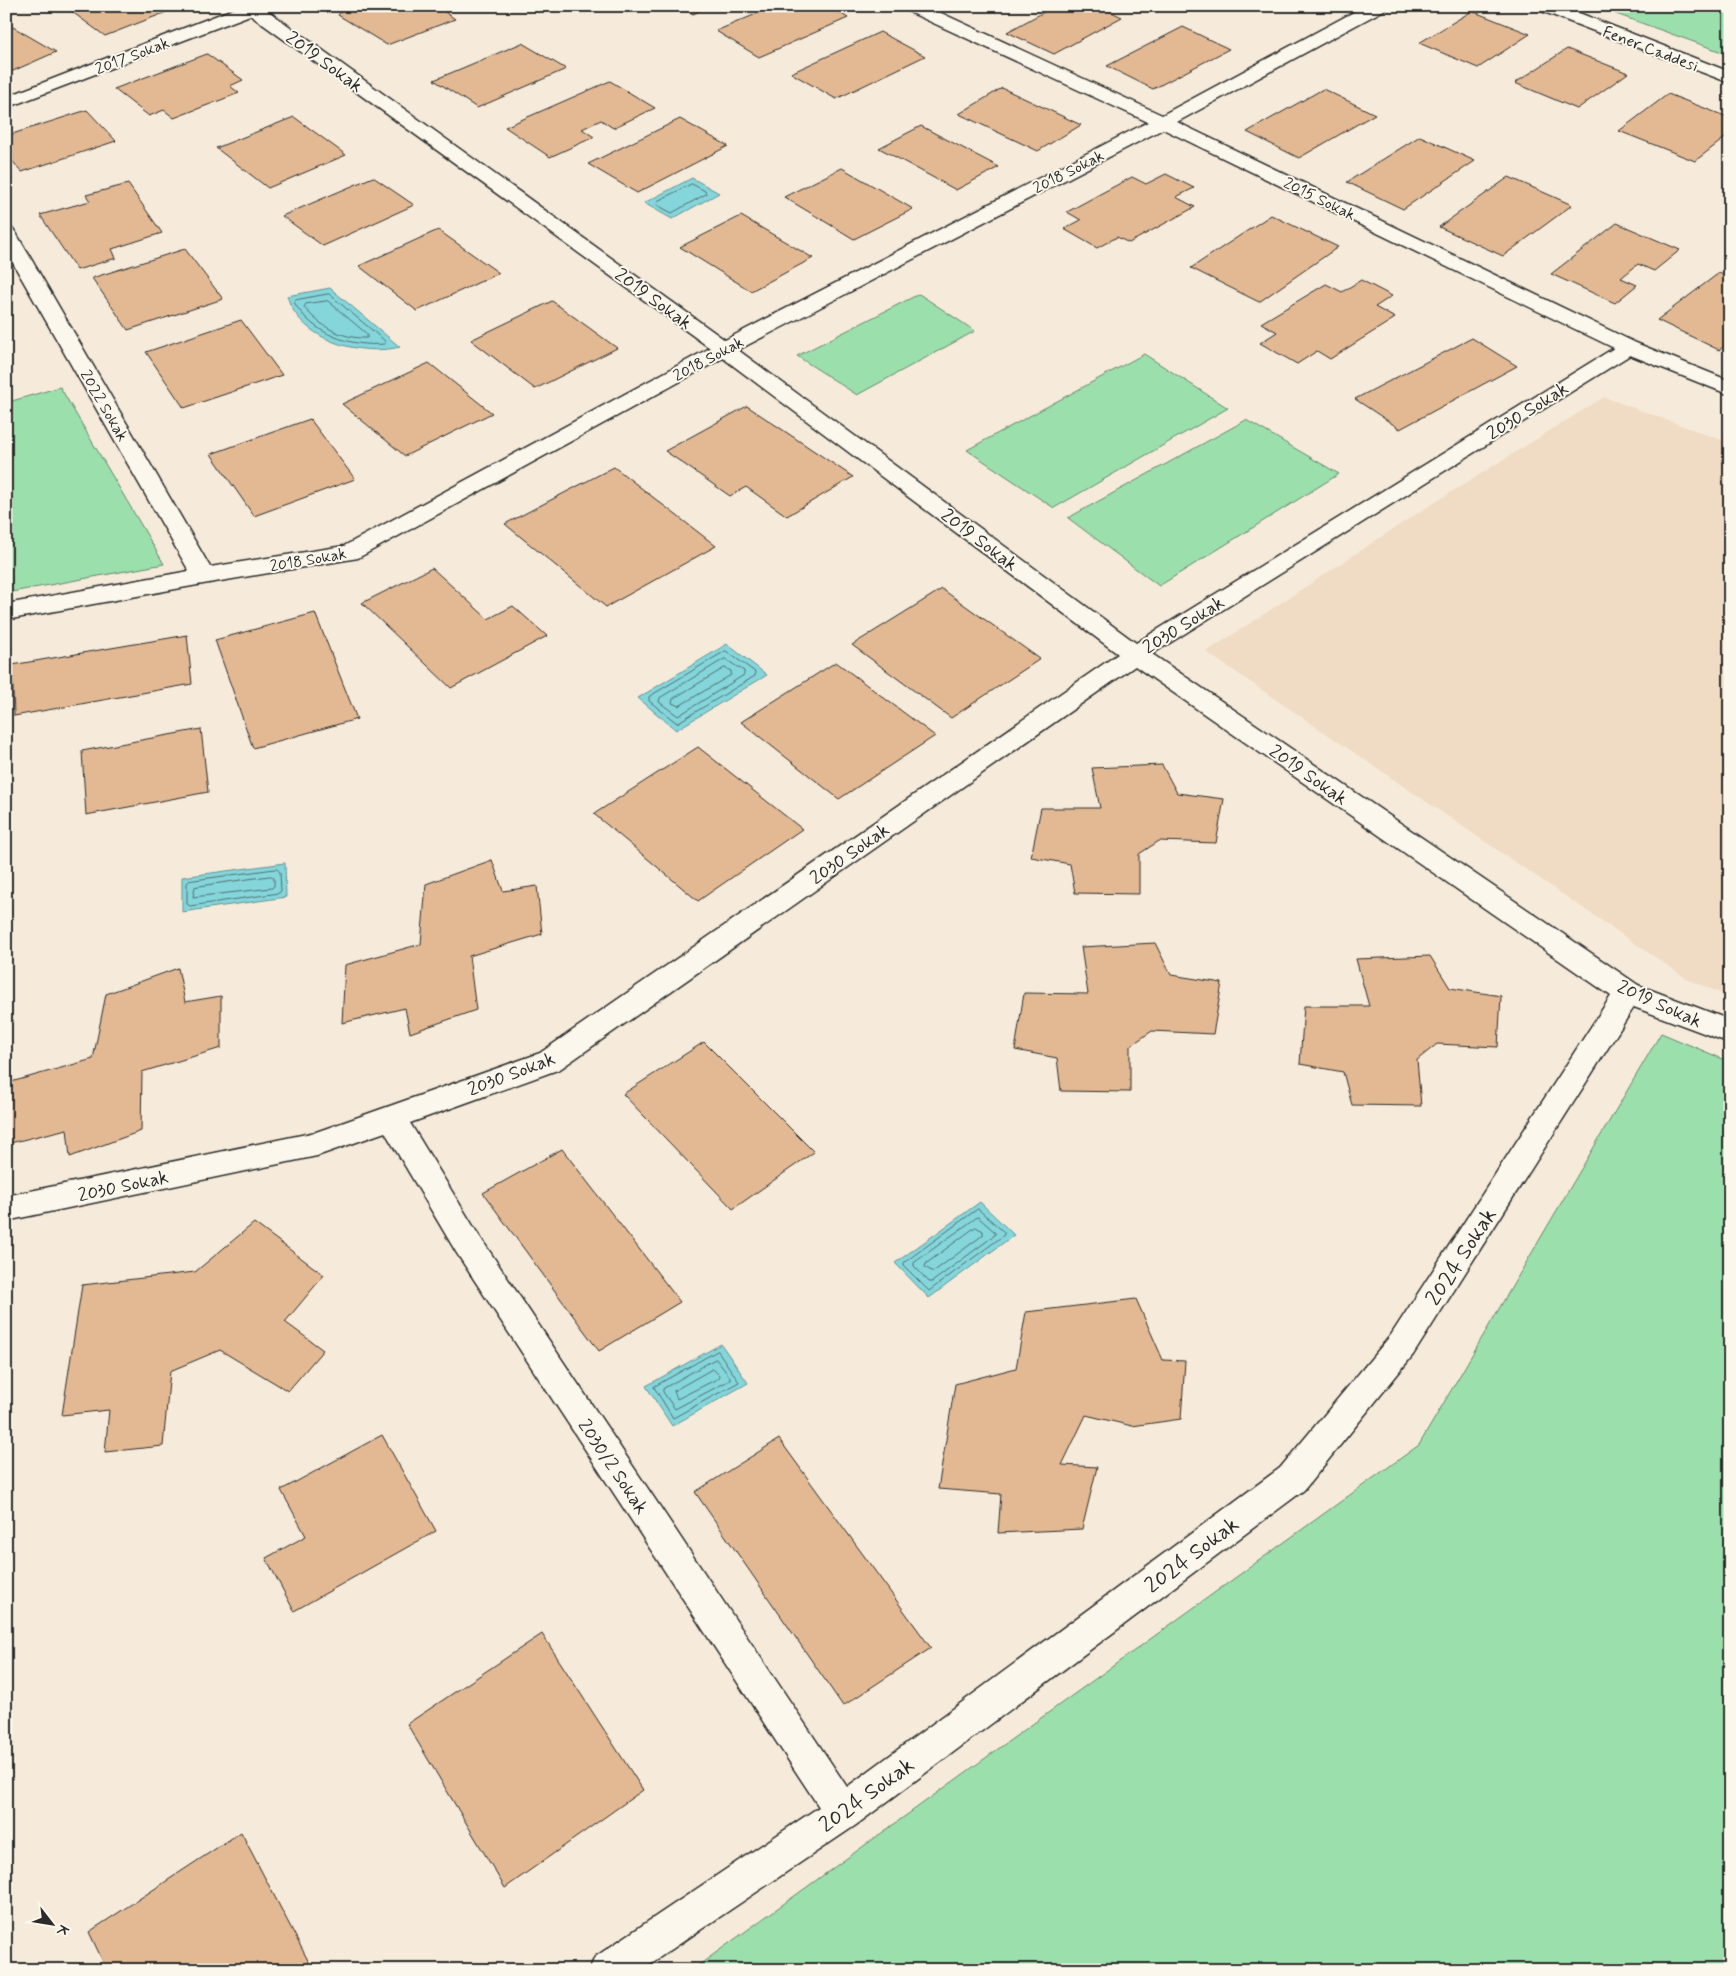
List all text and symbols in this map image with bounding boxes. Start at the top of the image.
street label: Fener Caddesi [1600,22,1701,77]
street label: 2019 Sokak [280,26,368,99]
street label: 2017 Sokak [92,33,173,80]
street label: 2018 Sokak [1030,145,1108,199]
street label: 2015 Sokak [1280,173,1359,226]
street label: 2019 Sokak [609,263,697,336]
street label: 2018 Sokak [670,332,748,387]
street label: 2022 Sokak [75,366,133,445]
street label: 2030 Sokak [1482,376,1573,446]
street label: 2019 Sokak [936,503,1023,577]
street label: 2018 Sokak [268,543,348,578]
street label: 2030 Sokak [1138,590,1229,660]
street label: 2019 Sokak [1264,739,1352,811]
street label: 2030 Sokak [805,818,895,891]
street label: 2019 Sokak [1613,975,1706,1034]
street label: 2030 Sokak [464,1046,559,1103]
street label: 2030 Sokak [76,1165,171,1208]
street label: 2024 Sokak [1420,1203,1504,1311]
street label: 2030/2 Sokak [572,1415,654,1519]
street label: 2024 Sokak [1139,1511,1245,1600]
street label: 2024 Sokak [814,1752,920,1840]
north arrow [28,1898,78,1948]
text: K [51,1921,73,1940]

